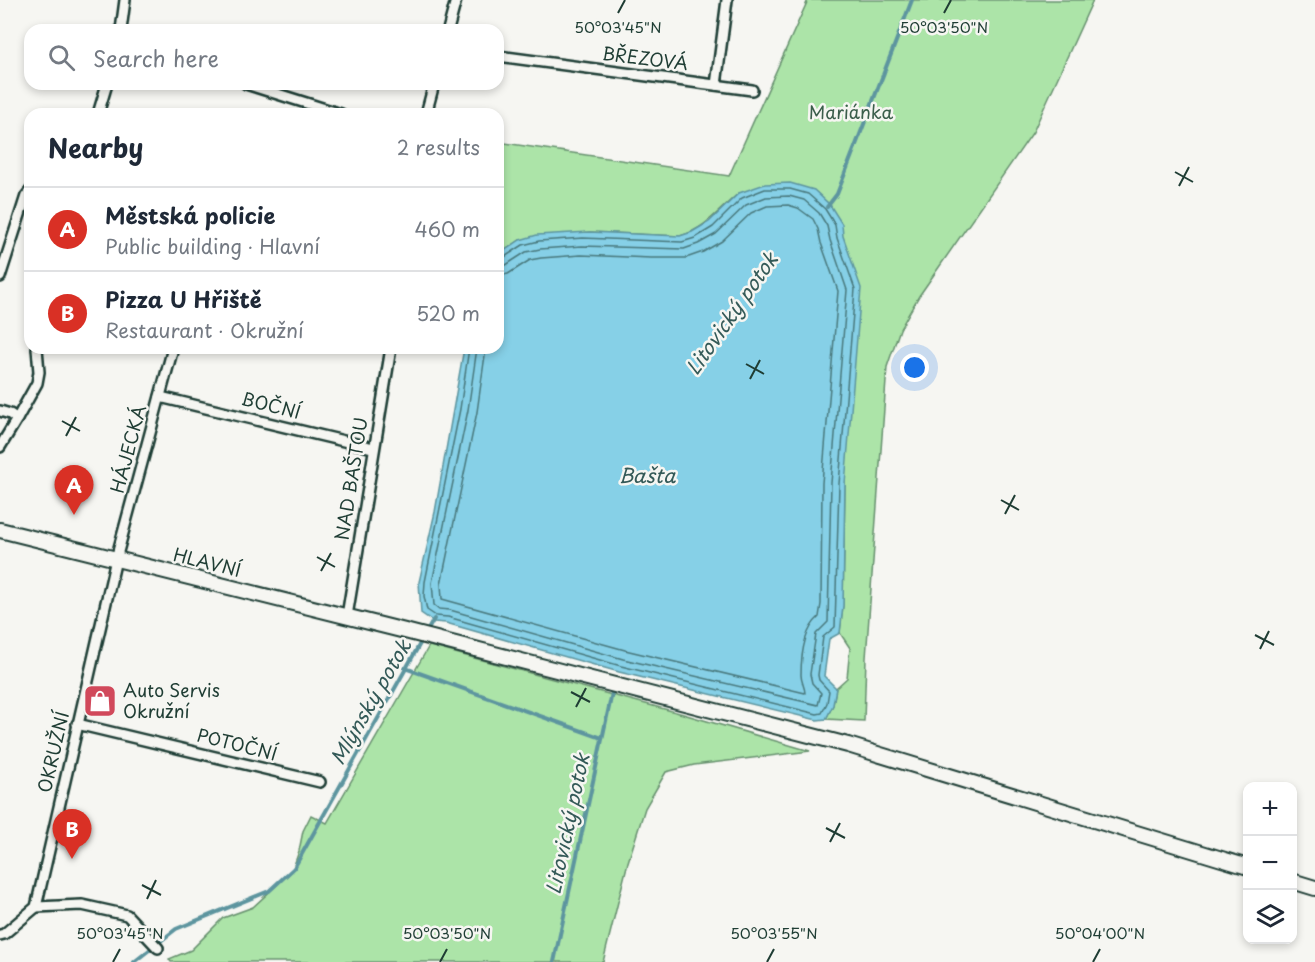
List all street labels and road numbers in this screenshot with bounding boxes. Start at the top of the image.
street label: BŘEZOVÁ [601,39,690,76]
street label: BOČNÍ [239,384,304,425]
street label: HÁJECKÁ [103,401,152,496]
street label: NAD BAŠTOU [327,415,374,543]
street label: HLAVNÍ [171,540,244,583]
street label: OKRUŽNÍ [30,708,75,795]
street label: POTOČNÍ [194,721,281,767]

